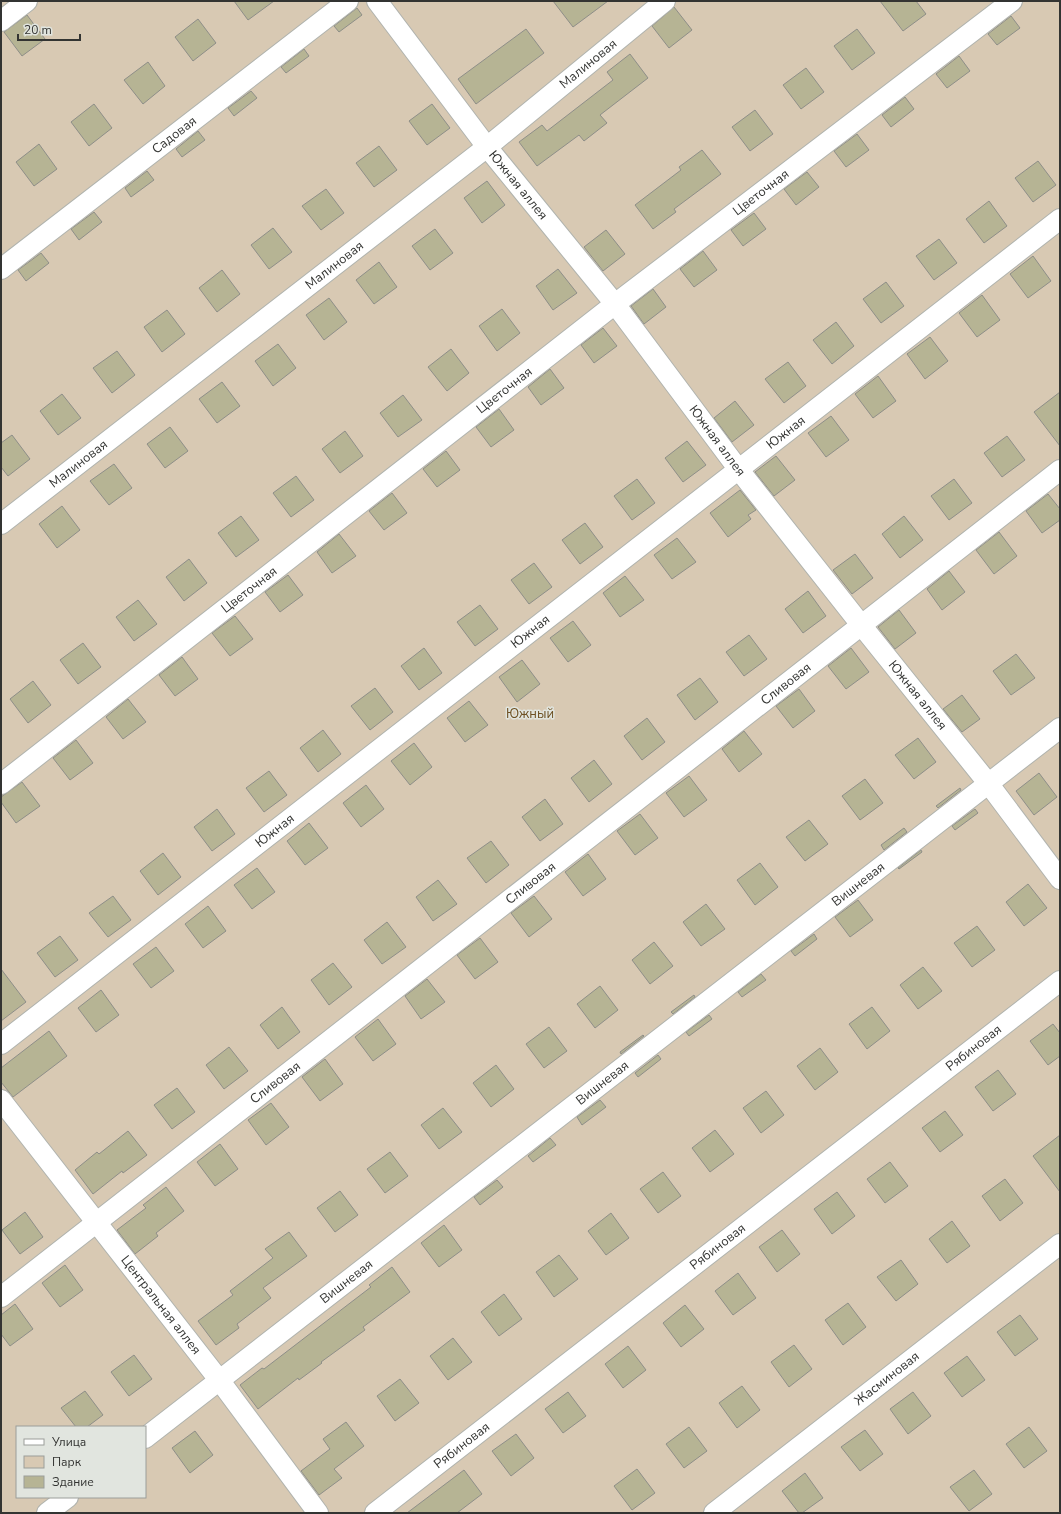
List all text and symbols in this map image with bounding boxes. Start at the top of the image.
scale bar [18,16,80,42]
text: 20 m [24,22,52,38]
street label: Малиновая [556,35,621,93]
street label: Садовая [148,112,200,158]
street label: Южная аллея [484,147,552,224]
street label: Цветочная [729,165,793,220]
street label: Малиновая [302,237,367,294]
street label: Цветочная [473,363,536,418]
street label: Южная аллея [685,402,750,480]
street label: Южная [763,412,809,453]
street label: Малиновая [46,436,111,492]
street label: Цветочная [217,562,281,618]
street label: Южная [507,611,554,653]
street label: Южная аллея [884,657,951,734]
street label: Сливовая [757,659,815,709]
park label: Южный [506,705,554,723]
street label: Южная [251,810,298,852]
street label: Сливовая [502,858,560,909]
street label: Вишневая [828,858,889,911]
street label: Рябиновая [942,1021,1005,1076]
street label: Сливовая [246,1057,304,1108]
street label: Вишневая [572,1057,633,1109]
street label: Рябиновая [686,1219,749,1274]
street label: Центральная аллея [117,1252,205,1358]
street label: Вишневая [316,1255,377,1308]
street label: Жасминовая [851,1348,923,1410]
street label: Рябиновая [430,1418,494,1473]
legend [16,1426,146,1498]
text: Улица [51,1434,86,1450]
text: Парк [52,1454,82,1470]
text: Здание [52,1474,94,1490]

